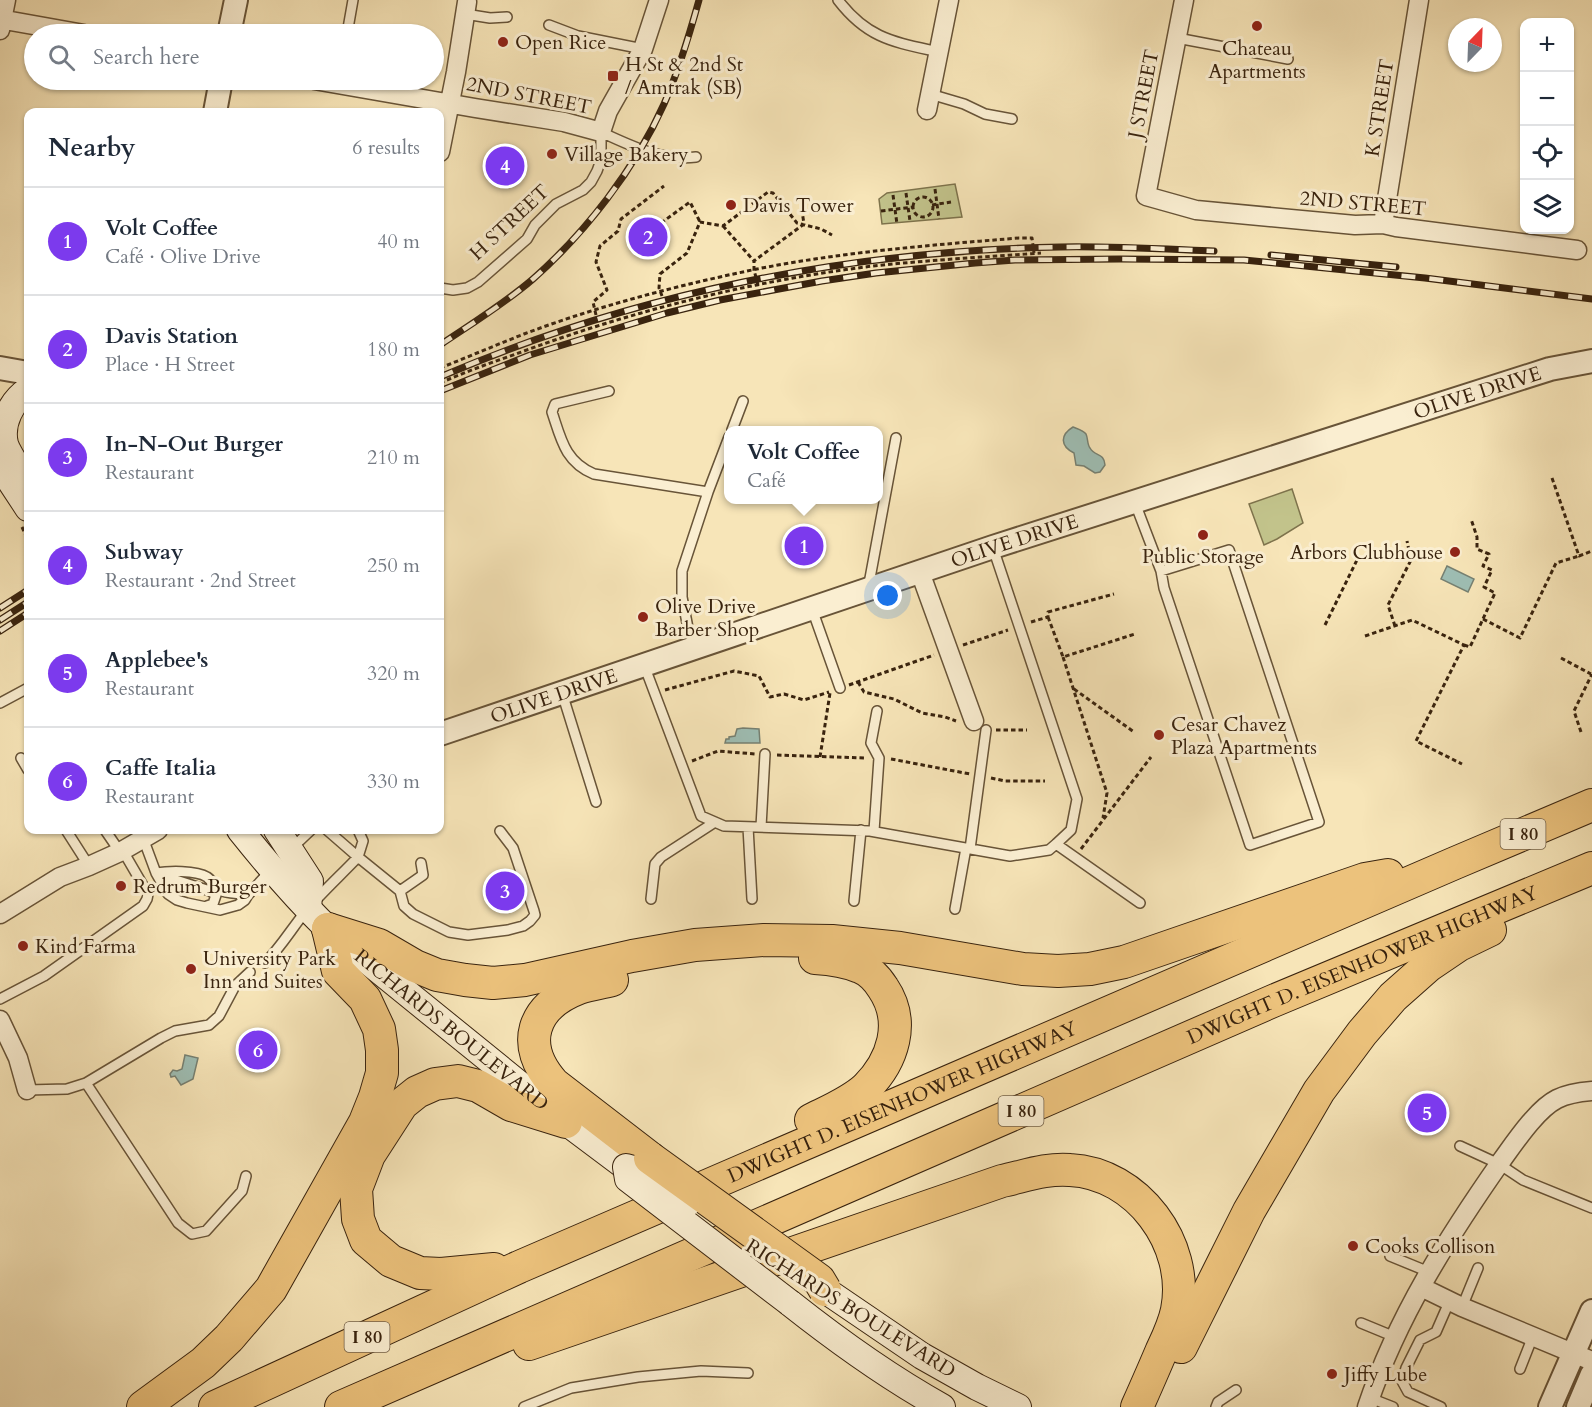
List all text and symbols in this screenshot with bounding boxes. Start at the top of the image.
north arrow [1448,18,1502,72]
map controls [1520,18,1574,234]
button: + [1520,18,1574,72]
marker: Chateau Apartments [1250,19,1264,33]
search box [24,24,444,90]
place label: Open Rice [515,29,606,56]
marker: Open Rice [496,35,510,49]
place label: Chateau Apartments [1208,35,1306,85]
icon: search [45,41,78,74]
text: Search here [93,42,200,72]
street label: J STREET [1121,47,1165,144]
place label: H St & 2nd St / Amtrak (SB) [625,51,744,101]
street label: K STREET [1358,57,1401,159]
marker: H St & 2nd St / Amtrak (SB) [606,69,620,83]
street label: 2ND STREET [464,70,594,121]
button: − [1520,72,1574,126]
button: locate [1520,126,1574,180]
text: Nearby [48,130,136,165]
text: 6 results [352,134,420,161]
place label: Village Bakery [564,141,689,168]
pin: 4 [486,144,524,188]
marker: Village Bakery [545,147,559,161]
street label: H STREET [464,178,555,266]
button: layers [1520,180,1574,234]
street label: 2ND STREET [1299,185,1428,223]
place label: Davis Tower [743,192,854,219]
marker: Davis Tower [724,198,738,212]
text: Volt Coffee [105,213,218,243]
pin: 2 [628,214,668,260]
text: 1 [62,228,73,255]
text: 40 m [377,228,420,255]
text: Café · Olive Drive [105,243,261,270]
text: Davis Station [105,321,238,351]
text: 2 [62,336,73,363]
text: 180 m [367,336,420,363]
text: Place · H Street [105,351,235,378]
street label: OLIVE DRIVE [1410,360,1545,426]
popup [724,426,883,504]
text: In-N-Out Burger [105,429,283,459]
text: Volt Coffee [747,437,860,467]
text: 3 [62,444,73,471]
text: 210 m [367,444,420,471]
text: Restaurant [105,459,194,486]
text: Café [747,467,786,494]
street label: OLIVE DRIVE [947,508,1082,574]
pin: 1 [784,524,824,568]
marker: Public Storage [1196,528,1210,542]
text: Subway [105,537,183,567]
place label: Arbors Clubhouse [1290,539,1443,566]
place label: Public Storage [1142,543,1264,570]
marker: Arbors Clubhouse [1448,545,1462,559]
text: 4 [62,552,73,579]
text: 250 m [367,552,420,579]
text: Restaurant · 2nd Street [105,567,296,594]
your location [873,581,902,610]
place label: Olive Drive Barber Shop [655,593,759,643]
marker: Olive Drive Barber Shop [636,610,650,624]
text: Applebee's [105,645,208,675]
text: 5 [62,660,73,687]
text: 320 m [367,660,420,687]
street label: OLIVE DRIVE [487,662,621,730]
text: Restaurant [105,675,194,702]
place label: Cesar Chavez Plaza Apartments [1171,711,1317,761]
marker: Cesar Chavez Plaza Apartments [1152,728,1166,742]
text: Caffe Italia [105,753,216,783]
text: 6 [62,768,73,795]
text: 330 m [367,768,420,795]
text: Restaurant [105,783,194,810]
road number: I 80 [1500,819,1546,849]
pin: 3 [486,868,524,914]
place label: Redrum Burger [133,873,267,900]
marker: Redrum Burger [114,879,128,893]
street label: DWIGHT D. EISENHOWER HIGHWAY [1183,879,1542,1051]
place label: Kind Farma [35,933,136,960]
marker: Kind Farma [16,939,30,953]
street label: RICHARDS BOULEVARD [349,943,554,1117]
place label: University Park Inn and Suites [203,945,336,995]
marker: University Park Inn and Suites [184,962,198,976]
street label: DWIGHT D. EISENHOWER HIGHWAY [723,1015,1081,1189]
pin: 6 [238,1028,278,1072]
pin: 5 [1408,1090,1446,1136]
road number: I 80 [998,1096,1044,1126]
street label: RICHARDS BOULEVARD [740,1233,961,1384]
place label: Cooks Collison [1365,1233,1496,1260]
marker: Cooks Collison [1346,1239,1360,1253]
road number: I 80 [344,1322,389,1352]
place label: Jiffy Lube [1341,1361,1427,1388]
marker: Jiffy Lube [1325,1367,1339,1381]

